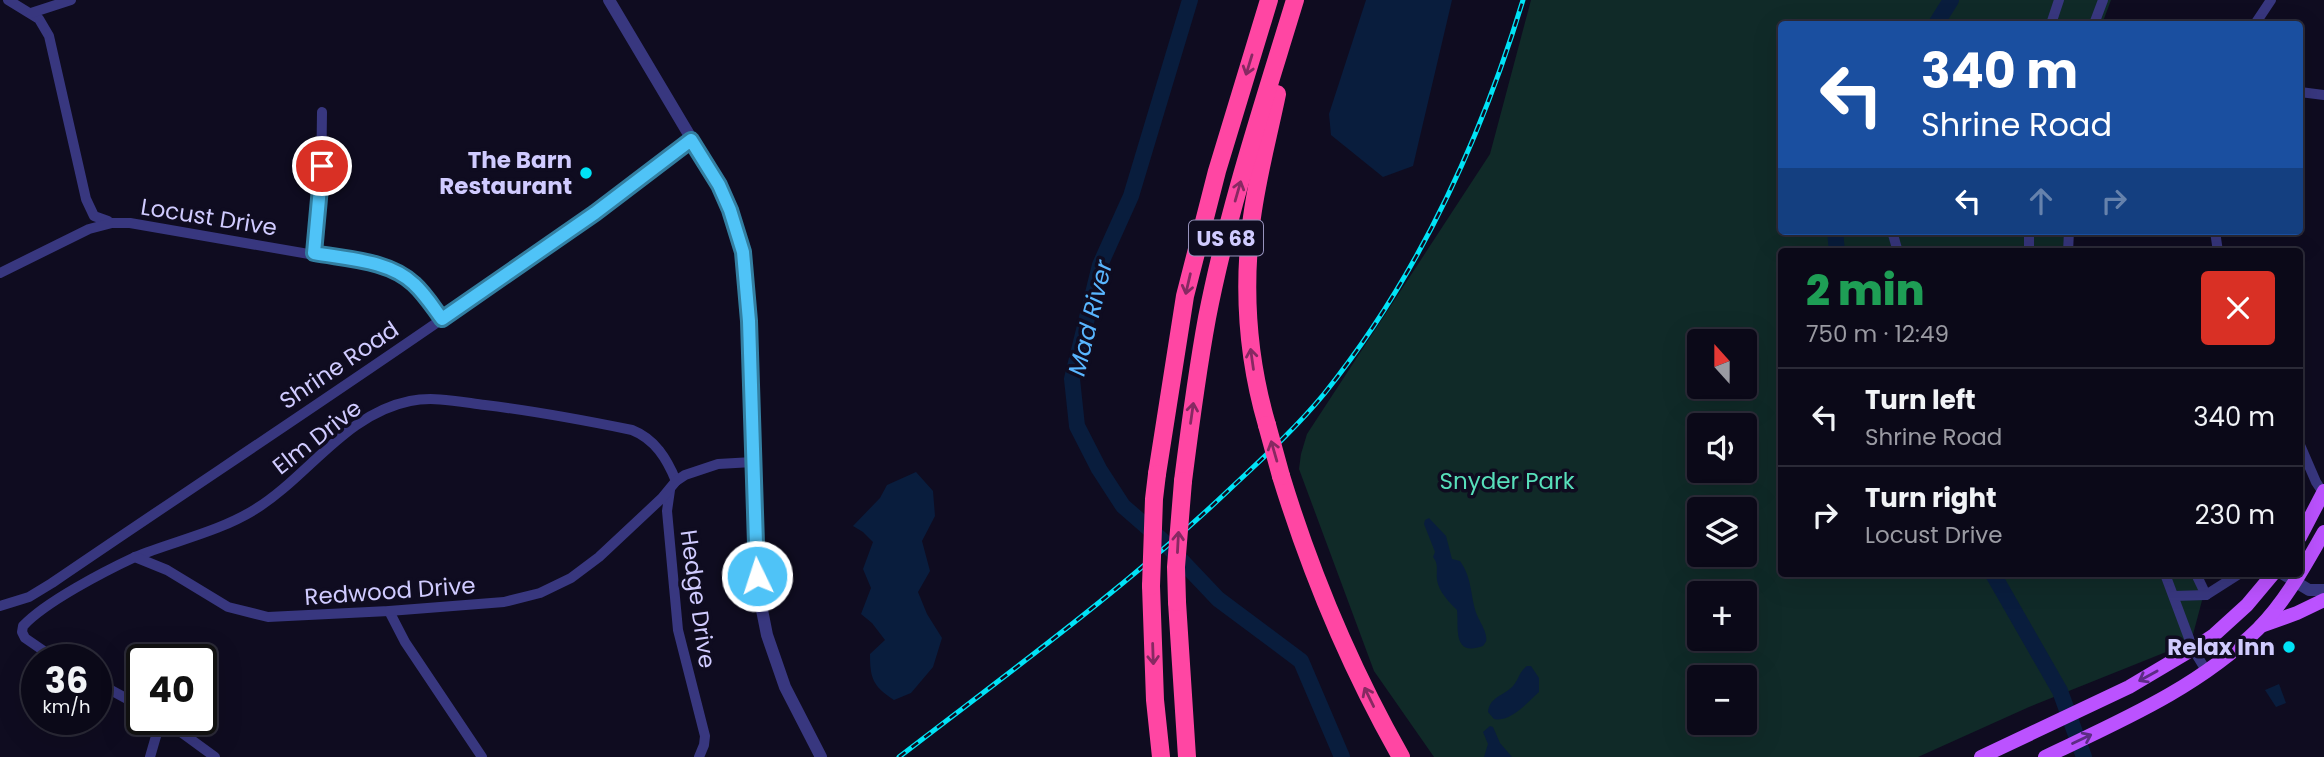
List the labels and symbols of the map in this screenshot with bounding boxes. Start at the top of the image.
one-way arrow [1241,54,1254,76]
pin [292,136,352,196]
place label: The Barn Restaurant [439,144,572,202]
marker: The Barn Restaurant [578,165,594,181]
one-way arrow [1233,180,1246,202]
street label: Locust Drive [139,190,279,244]
road number: US 68 [1189,220,1263,256]
water label: Mad River [1060,256,1121,379]
one-way arrow [1181,273,1194,295]
street label: Shrine Road [273,313,405,417]
north arrow [1687,329,1757,399]
one-way arrow [1245,348,1258,371]
street label: Elm Drive [266,392,368,482]
one-way arrow [1186,403,1199,425]
one-way arrow [1267,440,1280,462]
park label: Snyder Park [1440,465,1575,497]
street label: Hedge Drive [672,528,724,670]
one-way arrow [1172,531,1185,553]
position arrow [720,539,794,613]
street label: Redwood Drive [303,569,477,613]
place label: Relax Inn [2167,631,2275,663]
marker: Relax Inn [2281,639,2297,655]
one-way arrow [1147,642,1160,665]
speed limit sign: 40 [126,644,217,735]
one-way arrow [2139,669,2159,683]
one-way arrow [1362,687,1376,708]
one-way arrow [2071,732,2092,746]

